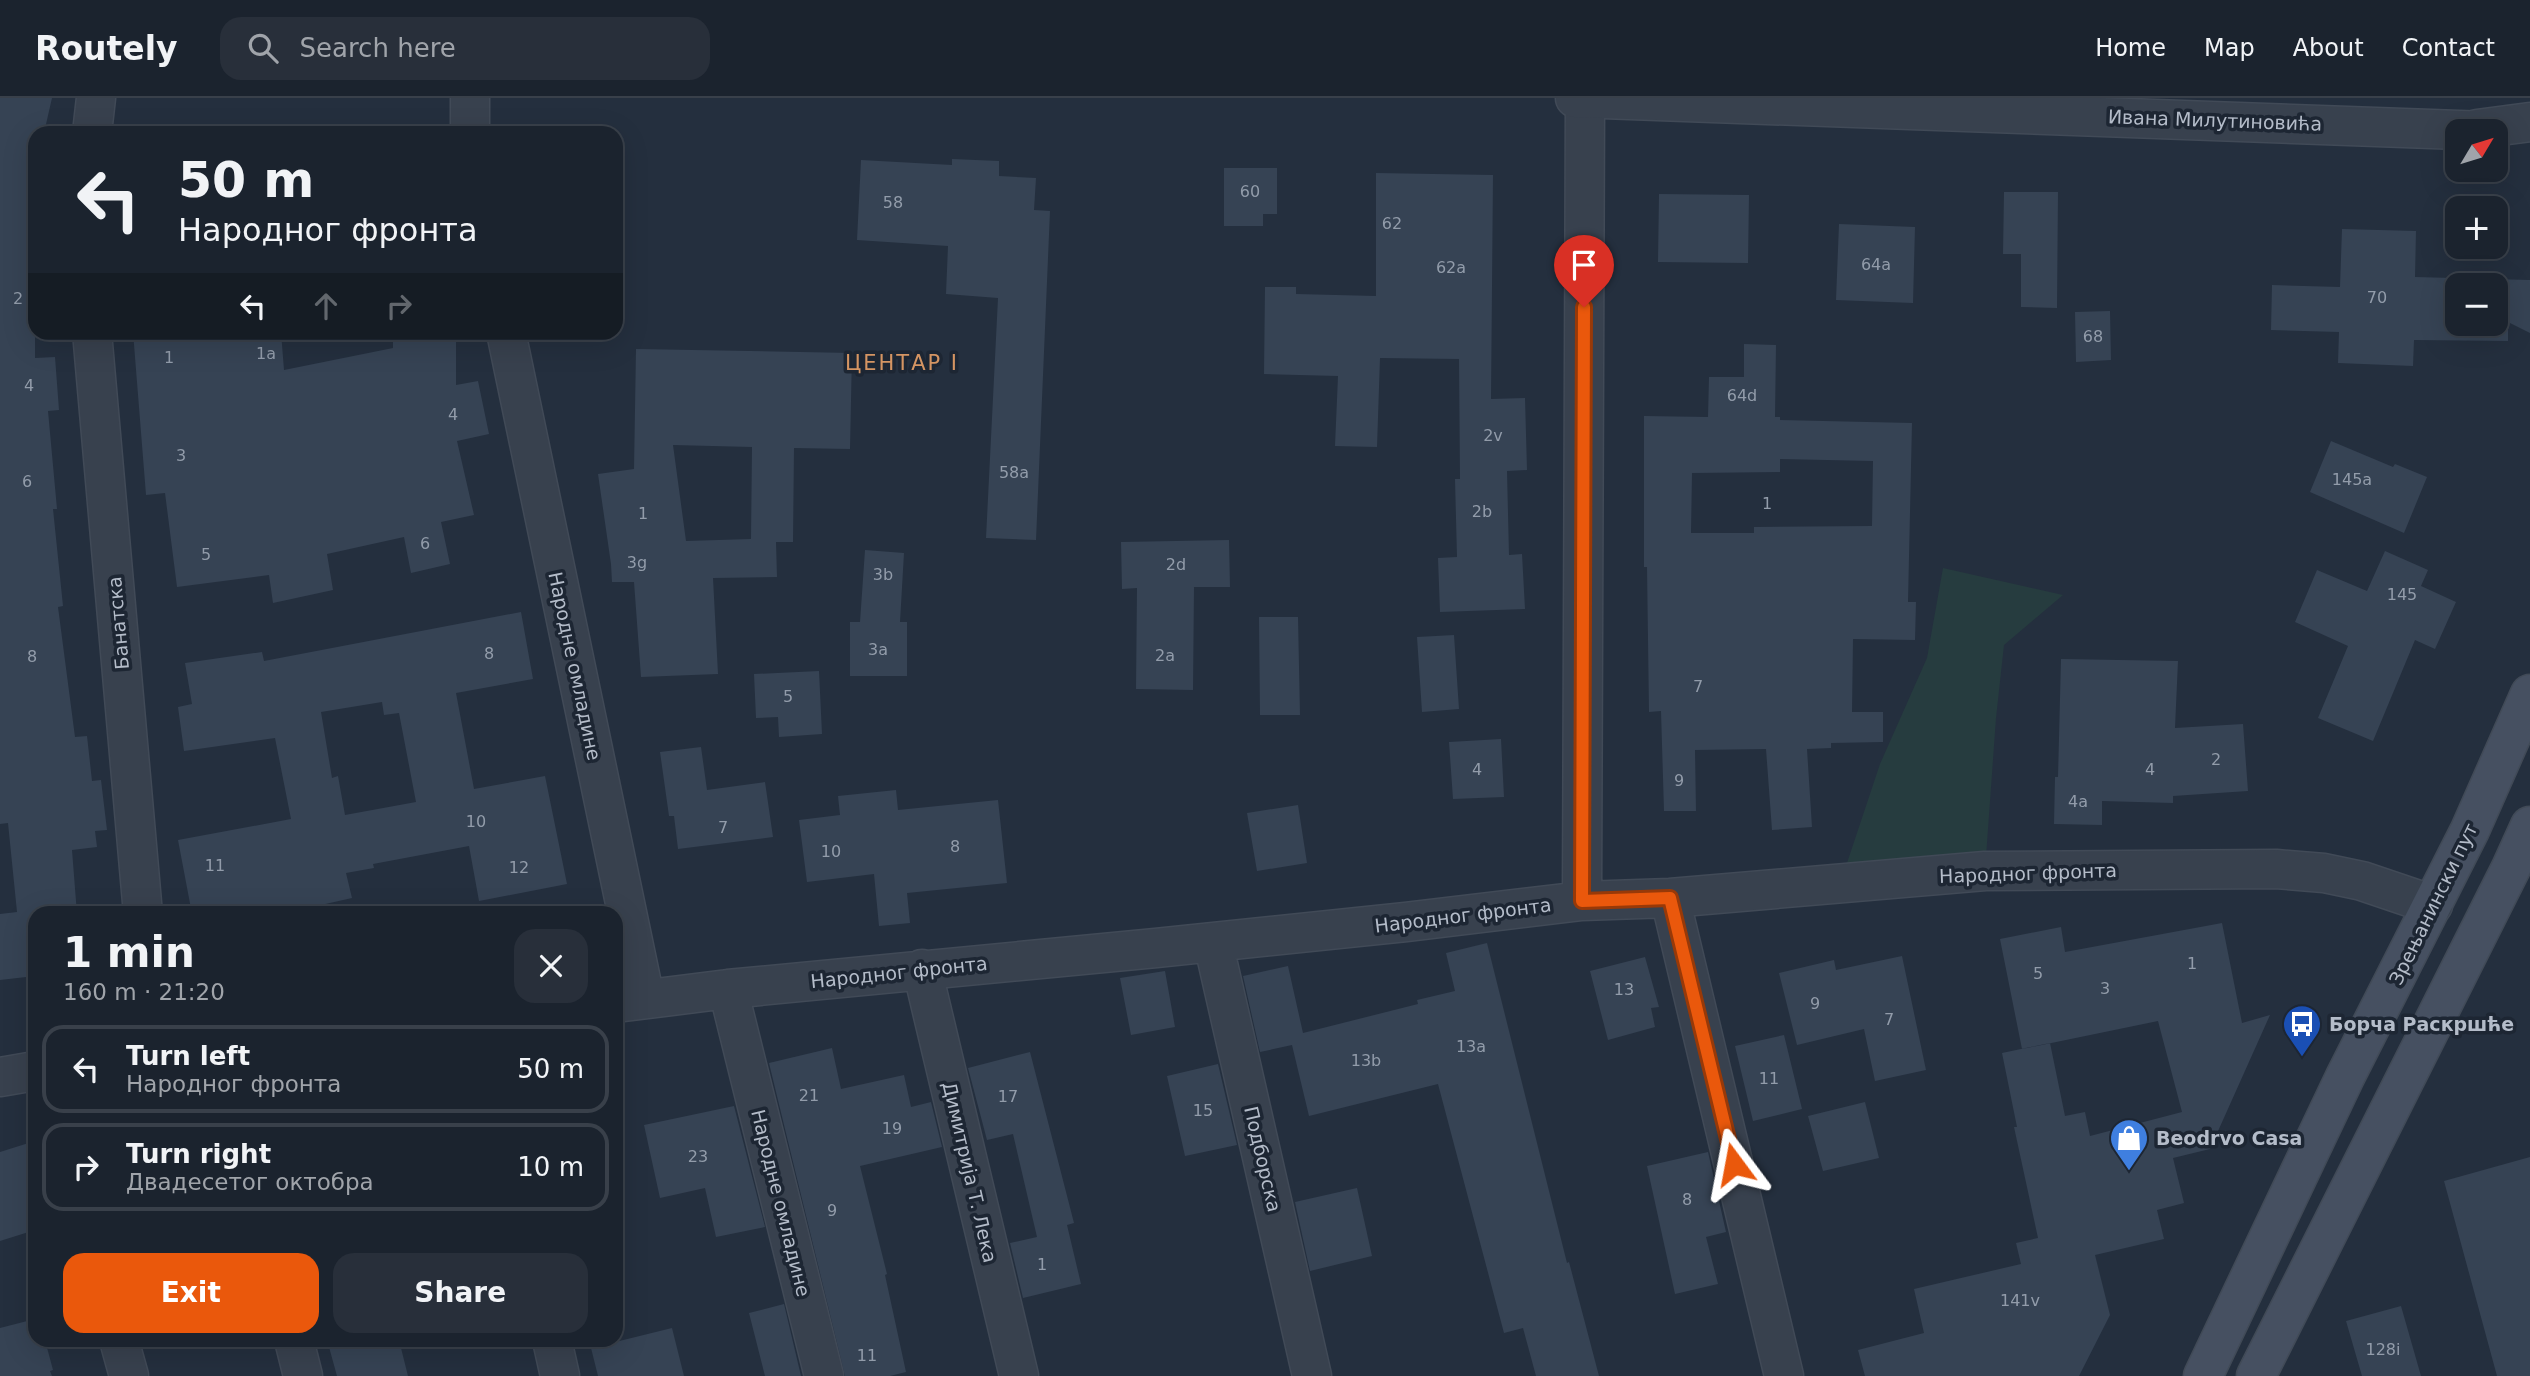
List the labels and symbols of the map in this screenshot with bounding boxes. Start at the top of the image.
street label: Ивана Милутиновића [2108,105,2322,135]
north arrow [2445,119,2508,182]
house number: 60 [1240,182,1260,201]
house number: 58 [883,193,903,212]
house number: 62 [1382,214,1402,233]
pin [1554,235,1614,307]
house number: 64a [1861,255,1891,274]
house number: 62a [1436,258,1466,277]
house number: 70 [2367,288,2387,307]
house number: 2 [13,289,23,308]
house number: 68 [2083,327,2103,346]
house number: 1a [256,344,276,363]
house number: 1 [164,348,174,367]
district label: ЦЕНТАР I [845,351,959,375]
house number: 4 [24,376,34,395]
house number: 64d [1727,386,1757,405]
house number: 4 [448,405,458,424]
house number: 2v [1483,426,1503,445]
house number: 3 [176,446,186,465]
house number: 58a [999,463,1029,482]
house number: 145a [2332,470,2372,489]
house number: 6 [22,472,32,491]
house number: 1 [1762,494,1772,513]
house number: 2b [1472,502,1492,521]
house number: 1 [638,504,648,523]
house number: 6 [420,534,430,553]
house number: 5 [201,545,211,564]
house number: 3g [627,553,647,572]
house number: 2d [1166,555,1186,574]
house number: 3b [873,565,893,584]
street label: Народне омладине [544,570,606,762]
street label: Банатска [103,576,133,670]
house number: 145 [2387,585,2417,604]
house number: 3a [868,640,888,659]
house number: 8 [484,644,494,663]
house number: 2a [1155,646,1175,665]
house number: 8 [27,647,37,666]
house number: 7 [1693,677,1703,696]
house number: 5 [783,687,793,706]
house number: 2 [2211,750,2221,769]
house number: 4 [1472,760,1482,779]
house number: 4 [2145,760,2155,779]
house number: 9 [1674,771,1684,790]
house number: 4a [2068,792,2088,811]
house number: 10 [466,812,486,831]
house number: 7 [718,818,728,837]
street label: Зрењанински пут [2384,820,2482,988]
house number: 8 [950,837,960,856]
house number: 10 [821,842,841,861]
house number: 11 [205,856,225,875]
house number: 12 [509,858,529,877]
street label: Народног фронта [1939,859,2117,887]
street label: Народног фронта [1373,893,1553,937]
street label: Народног фронта [809,952,989,992]
house number: 1 [2187,954,2197,973]
house number: 5 [2033,964,2043,983]
house number: 3 [2100,979,2110,998]
house number: 13 [1614,980,1634,999]
house number: 9 [1810,994,1820,1013]
bus stop icon: Борча Раскршће [2281,1003,2323,1058]
house number: 7 [1884,1010,1894,1029]
place label: Борча Раскршће [2329,1013,2514,1035]
house number: 13a [1456,1037,1486,1056]
house number: 13b [1351,1051,1381,1070]
house number: 11 [1759,1069,1779,1088]
street label: Димитрија Т. Лека [938,1079,1002,1265]
house number: 21 [799,1086,819,1105]
house number: 17 [998,1087,1018,1106]
house number: 15 [1193,1101,1213,1120]
street label: Подборска [1240,1104,1286,1214]
street label: Народне омладине [747,1107,815,1299]
shop icon: Beodrvo Casa [2108,1117,2150,1172]
house number: 19 [882,1119,902,1138]
position arrow [1697,1127,1771,1201]
place label: Beodrvo Casa [2156,1127,2302,1149]
house number: 23 [688,1147,708,1166]
house number: 8 [1682,1190,1692,1209]
house number: 9 [827,1201,837,1220]
house number: 1 [1037,1255,1047,1274]
house number: 141v [2000,1291,2040,1310]
house number: 128i [2366,1340,2400,1359]
house number: 11 [857,1346,877,1365]

